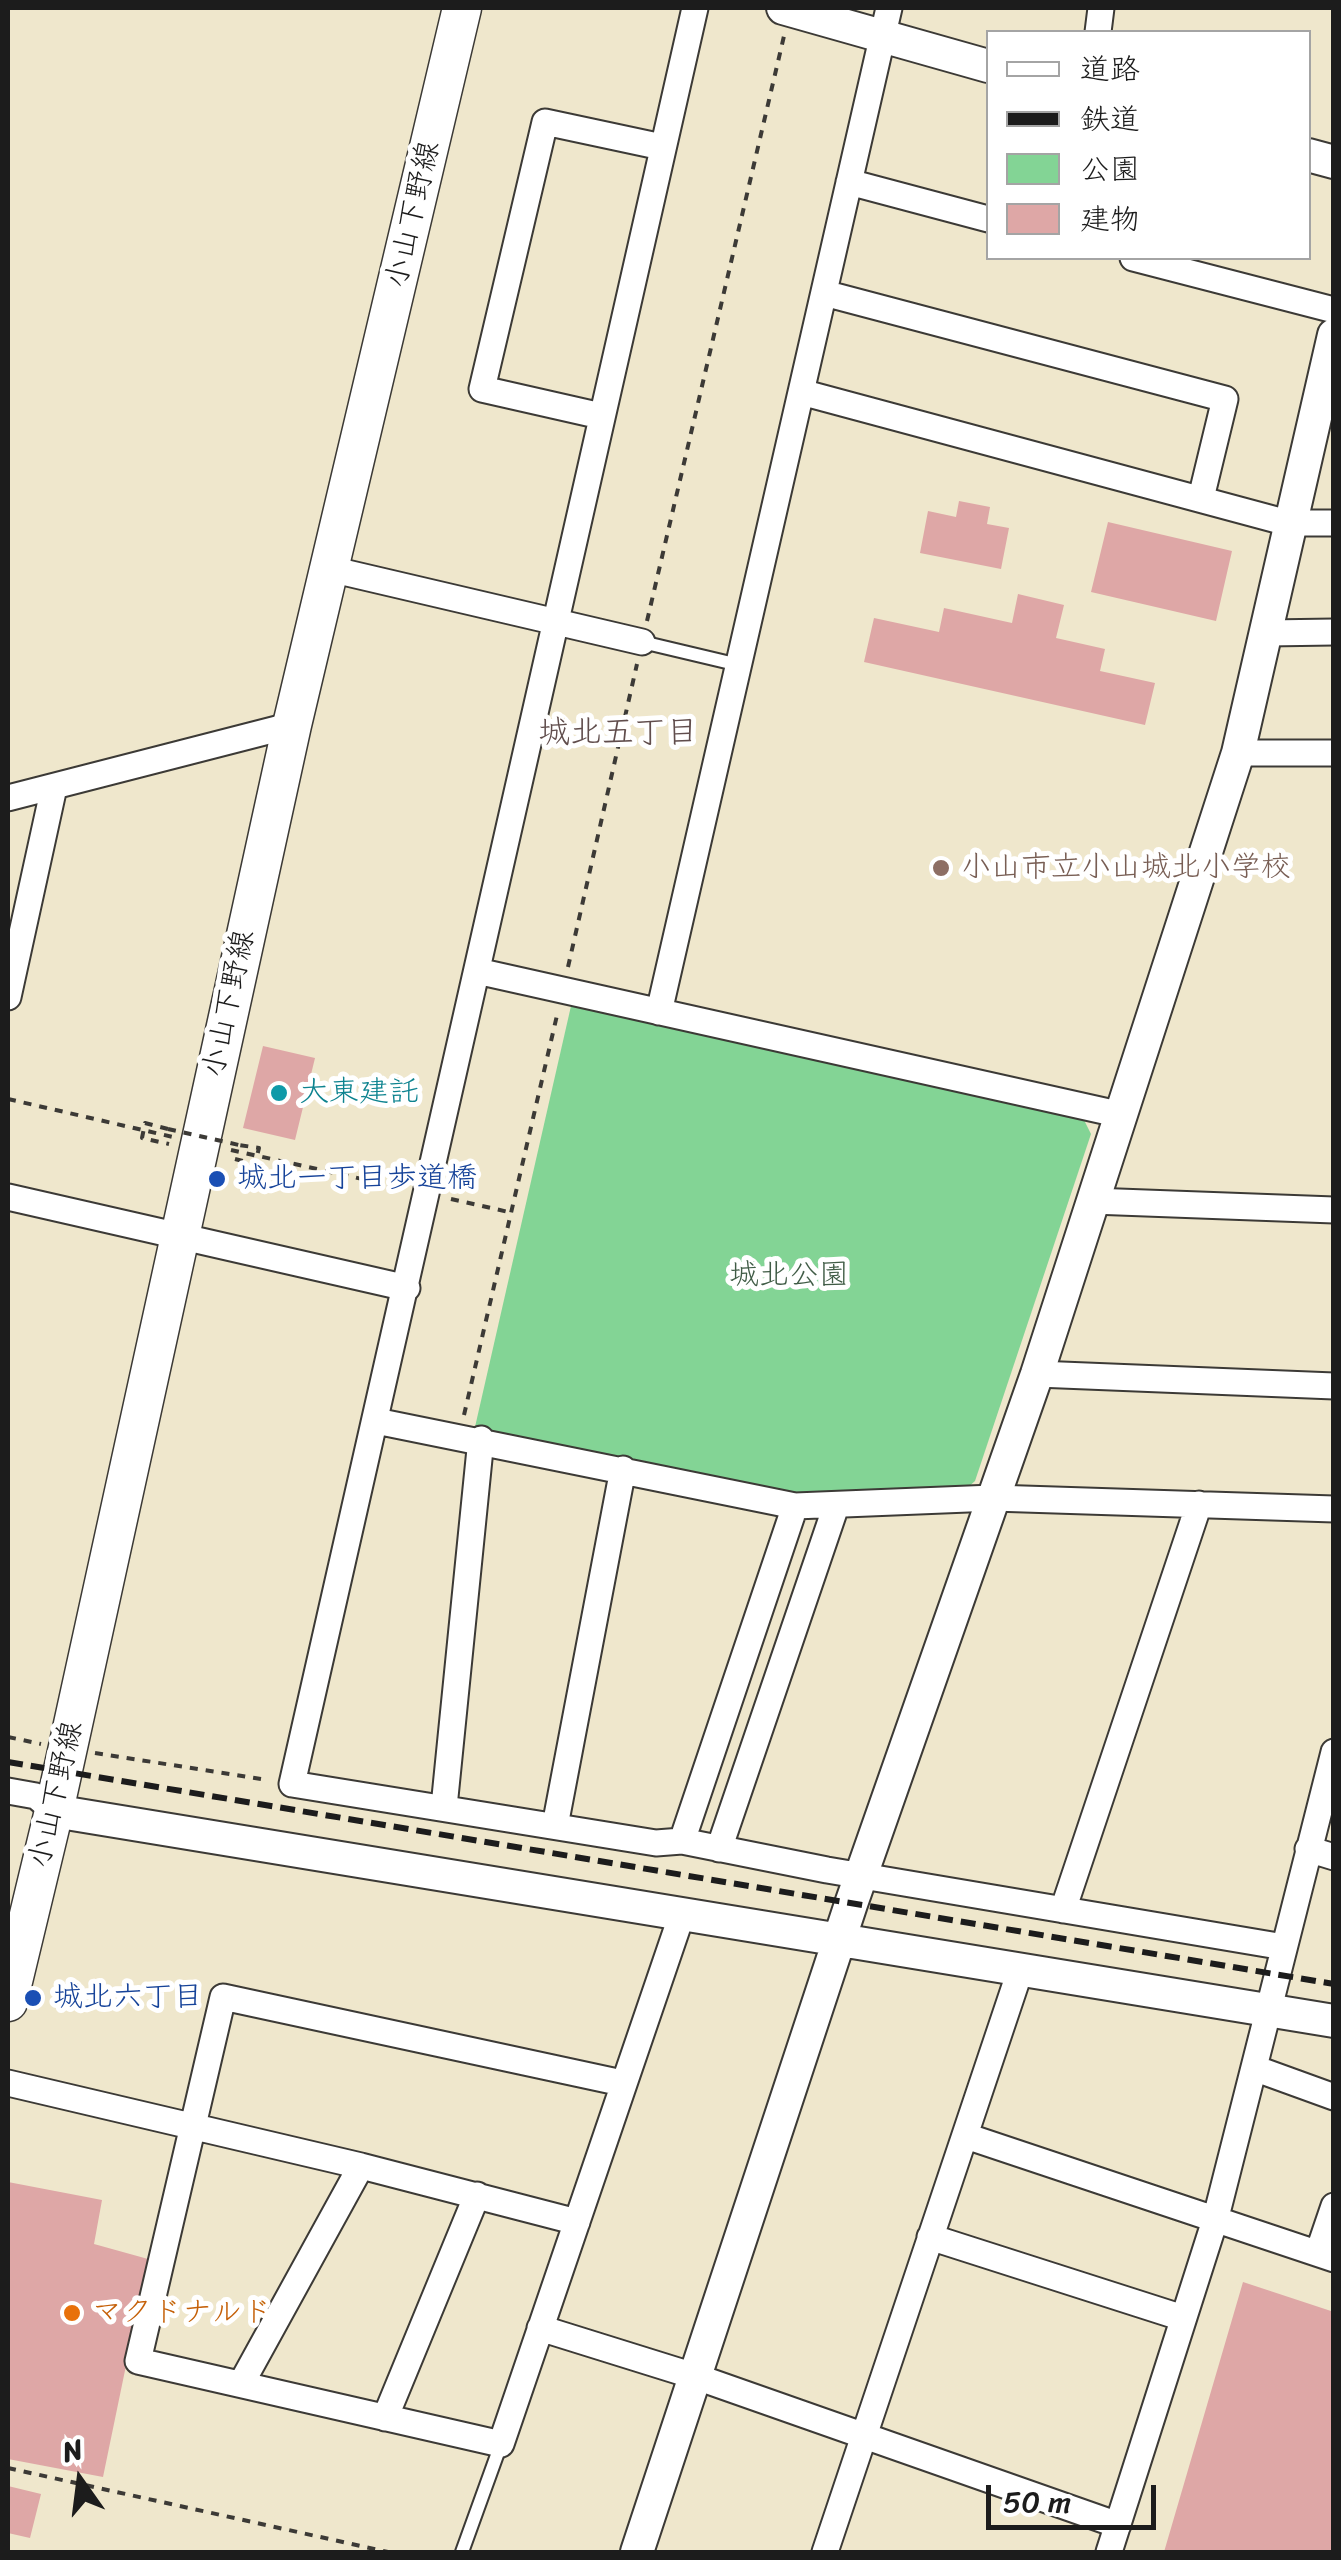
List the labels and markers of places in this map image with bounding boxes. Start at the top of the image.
place label: 小山市立小山城北小学校 [961,850,1291,886]
marker: 小山市立小山城北小学校 [930,857,952,879]
place label: 大東建託 [299,1075,419,1111]
marker: 大東建託 [268,1082,290,1104]
place label: 城北一丁目歩道橋 [237,1161,477,1197]
marker: 城北一丁目歩道橋 [206,1168,228,1190]
place label: 城北六丁目 [53,1980,203,2016]
marker: 城北六丁目 [22,1987,44,2009]
place label: マクドナルド [92,2295,272,2331]
marker: マクドナルド [61,2302,83,2324]

